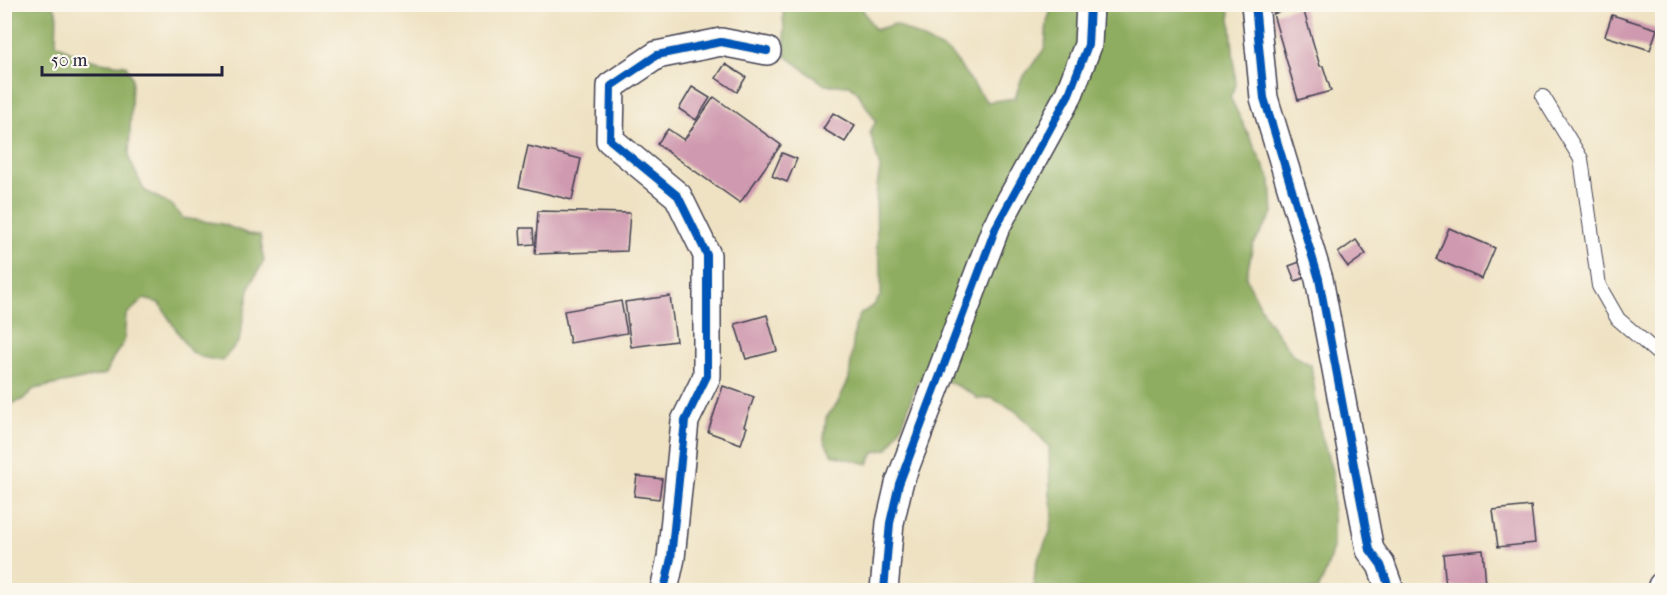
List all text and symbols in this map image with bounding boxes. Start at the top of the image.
scale bar [42,39,222,77]
text: 50 m [51,50,88,71]

